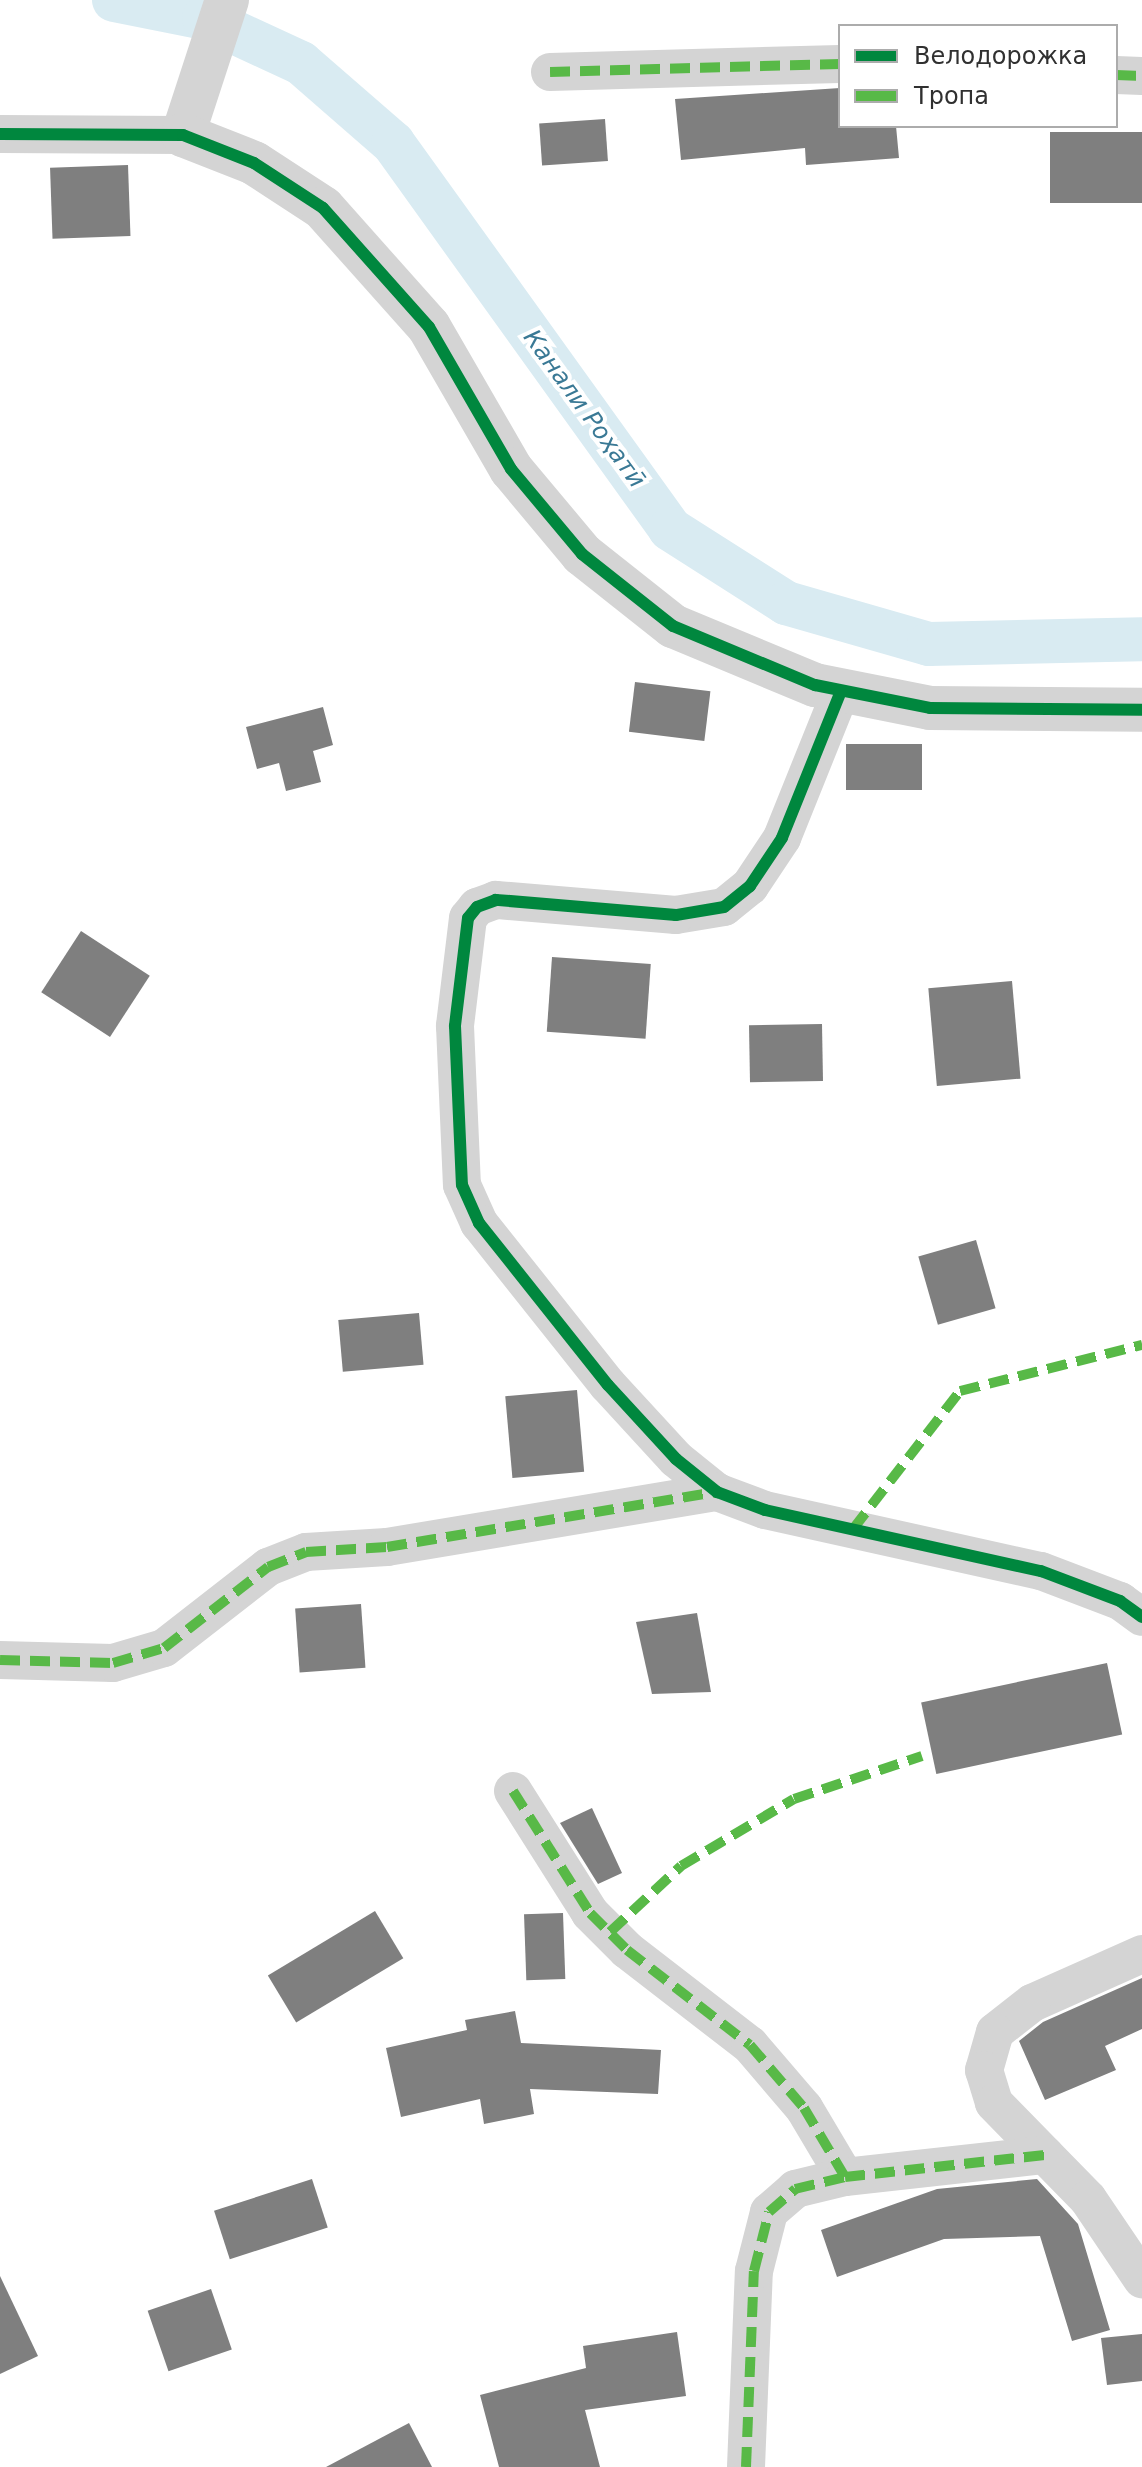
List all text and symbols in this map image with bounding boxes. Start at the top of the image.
legend [838,24,1118,128]
text: Велодорожка [914,42,1087,70]
text: Тропа [914,82,989,110]
water label: Канали Роҳатӣ [517,324,651,494]

